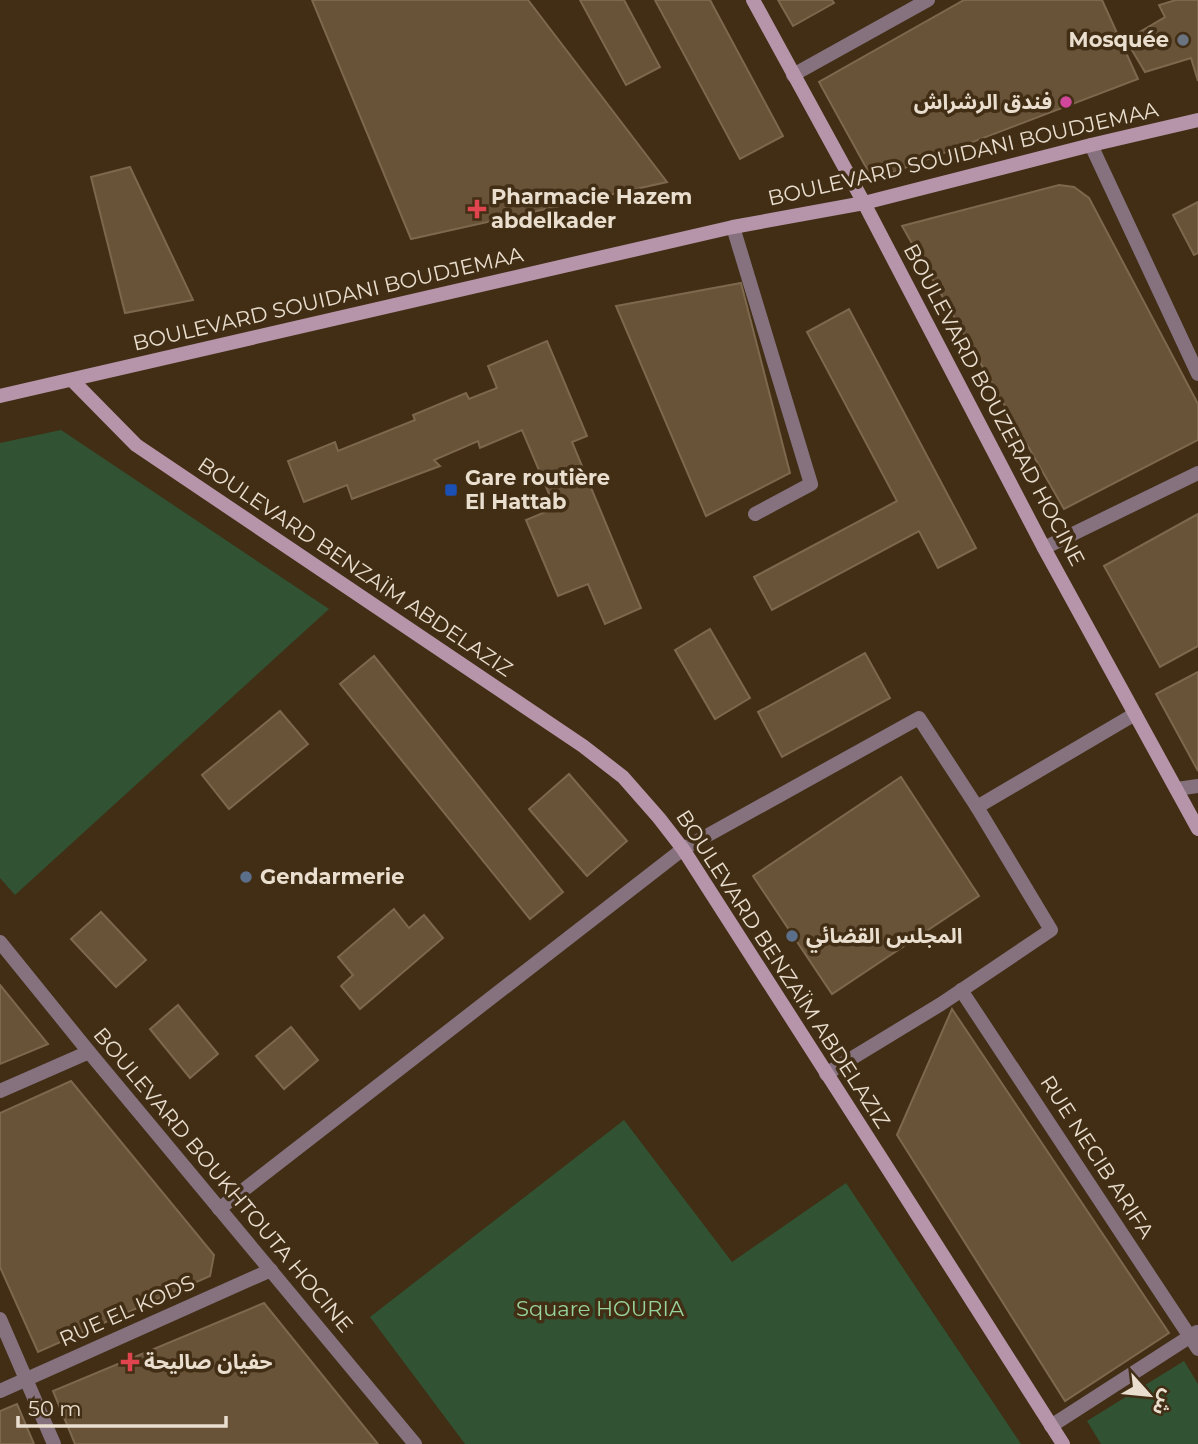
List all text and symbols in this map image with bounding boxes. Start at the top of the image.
place label: Mosquée [1069,27,1169,52]
marker: Mosquée [1175,32,1191,48]
place label: فندق الرشراش [914,89,1052,114]
marker: فندق الرشراش [1058,94,1074,110]
street label: BOULEVARD SOUIDANI BOUDJEMAA [765,96,1161,211]
place label: Pharmacie Hazem abdelkader [491,184,692,233]
marker: Pharmacie Hazem abdelkader [469,201,485,217]
street label: BOULEVARD BOUZERAD HOCINE [899,239,1090,570]
street label: BOULEVARD SOUIDANI BOUDJEMAA [130,241,526,356]
street label: BOULEVARD BENZAÏM ABDELAZIZ [193,452,517,682]
place label: Gare routière El Hattab [465,465,610,514]
marker: Gare routière El Hattab [443,482,459,498]
street label: BOULEVARD BENZAÏM ABDELAZIZ [671,805,896,1132]
place label: Gendarmerie [260,864,404,889]
marker: Gendarmerie [238,869,254,885]
place label: المجلس القضائي [806,923,963,953]
marker: المجلس القضائي [784,928,800,944]
street label: BOULEVARD BOUKHTOUTA HOCINE [88,1022,358,1337]
street label: RUE NECIB ARIFA [1035,1071,1160,1244]
street label: RUE EL KODS [55,1270,198,1352]
park label: Square HOURIA [516,1296,685,1321]
place label: حفيان صاليحة [144,1349,272,1374]
marker: حفيان صاليحة [122,1354,138,1370]
north arrow [1114,1360,1184,1430]
scale bar [18,1384,226,1428]
text: ش [1148,1386,1180,1419]
text: 50 m [28,1396,82,1421]

